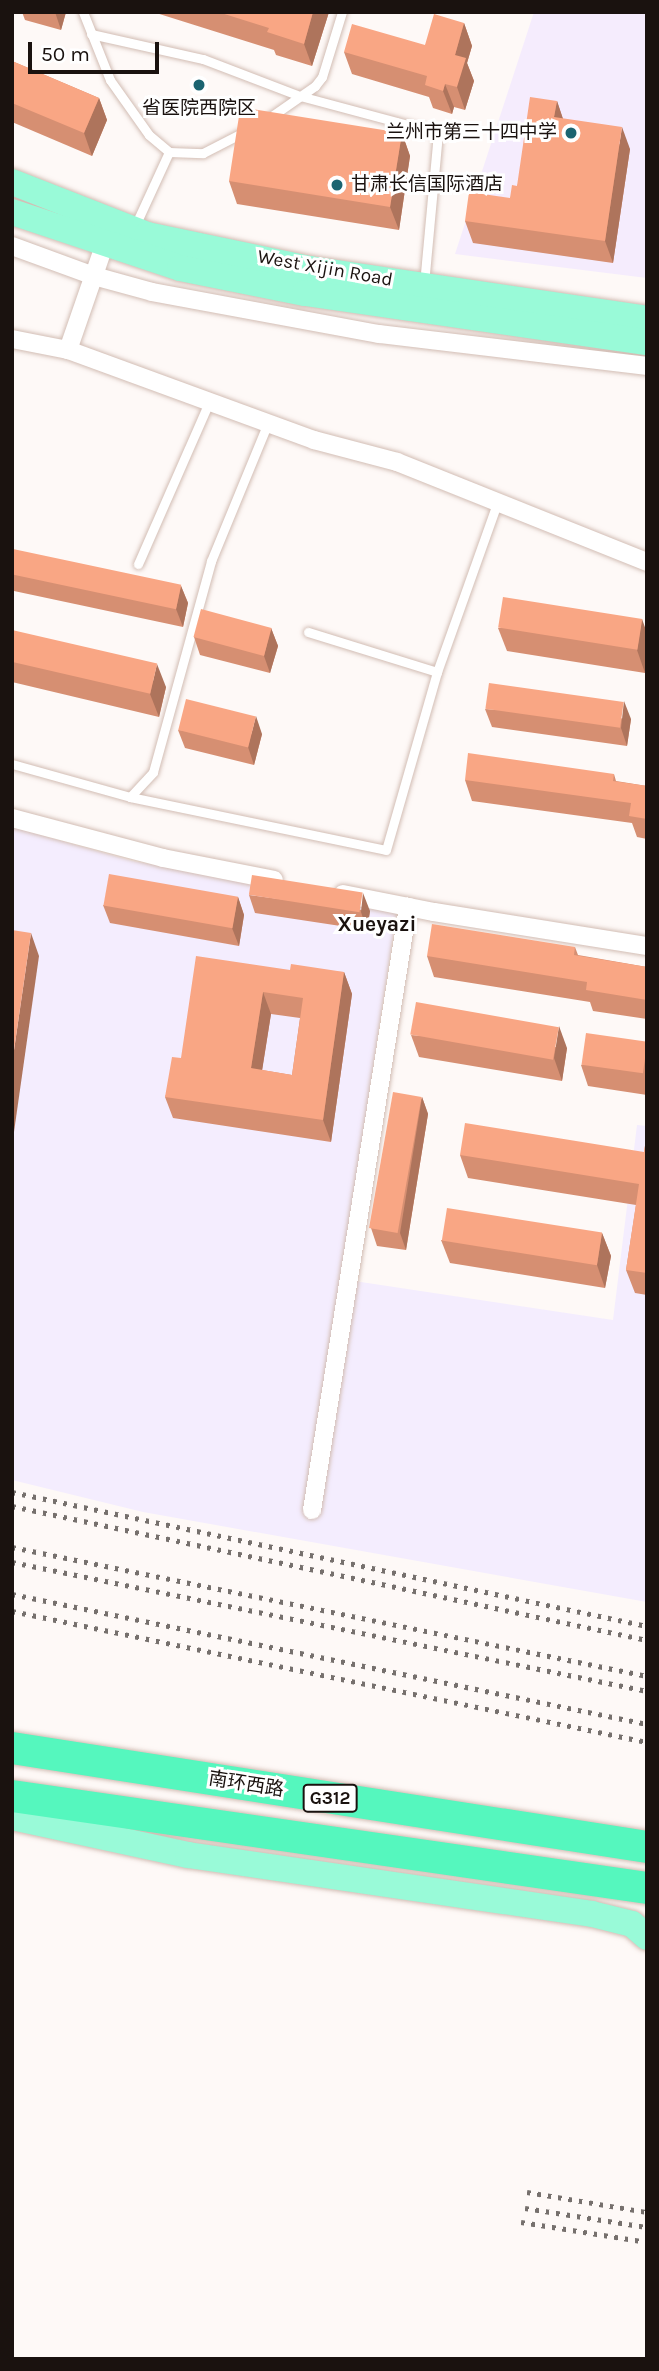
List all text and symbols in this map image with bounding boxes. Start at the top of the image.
scale bar [32,28,163,72]
text: 50 m [41,42,90,66]
marker: 省医院西院区 [189,75,209,95]
place label: 省医院西院区 [142,98,256,120]
place label: 兰州市第三十四中学 [386,122,557,144]
marker: 兰州市第三十四中学 [563,125,579,141]
place label: 甘肃长信国际酒店 [351,174,503,196]
marker: 甘肃长信国际酒店 [329,177,345,193]
street label: West Xijin Road [256,246,394,292]
district label: Xueyazi [338,911,416,937]
street label: 南环西路 [207,1768,285,1802]
road number: G312 [302,1783,358,1812]

